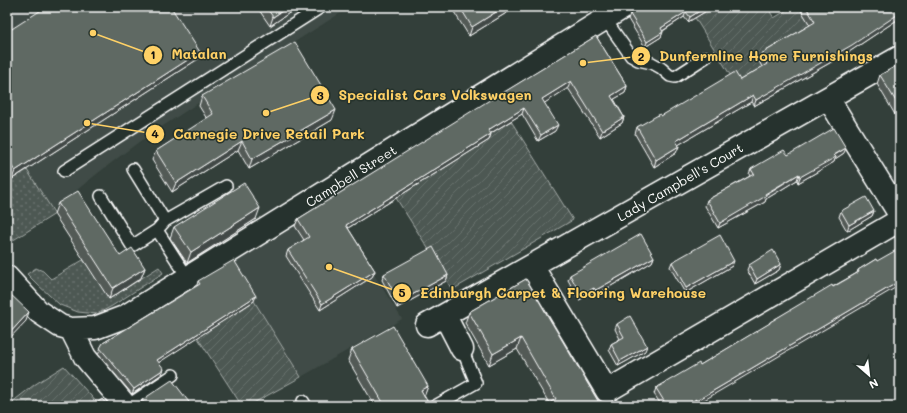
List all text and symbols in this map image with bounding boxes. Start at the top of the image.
callout: Matalan [143,42,234,68]
callout: Dunfermline Home Furnishings [631,43,881,69]
text: Matalan [171,44,227,63]
text: 1 [150,46,156,62]
text: Dunfermline Home Furnishings [659,46,873,65]
text: 2 [638,48,645,64]
callout: Specialist Cars Volkswagen [310,82,539,108]
text: Specialist Cars Volkswagen [338,85,532,104]
text: 3 [316,87,324,103]
callout: Carnegie Drive Retail Park [145,121,373,147]
text: Carnegie Drive Retail Park [173,124,365,143]
text: 4 [151,125,159,141]
street label: Lady Campbell's Court [614,138,746,225]
street label: Campbell Street [302,141,400,210]
callout: Edinburgh Carpet & Flooring Warehouse [392,280,714,306]
text: Edinburgh Carpet & Flooring Warehouse [420,283,706,302]
text: 5 [398,284,406,300]
north arrow [849,355,889,395]
text: N [867,376,881,393]

